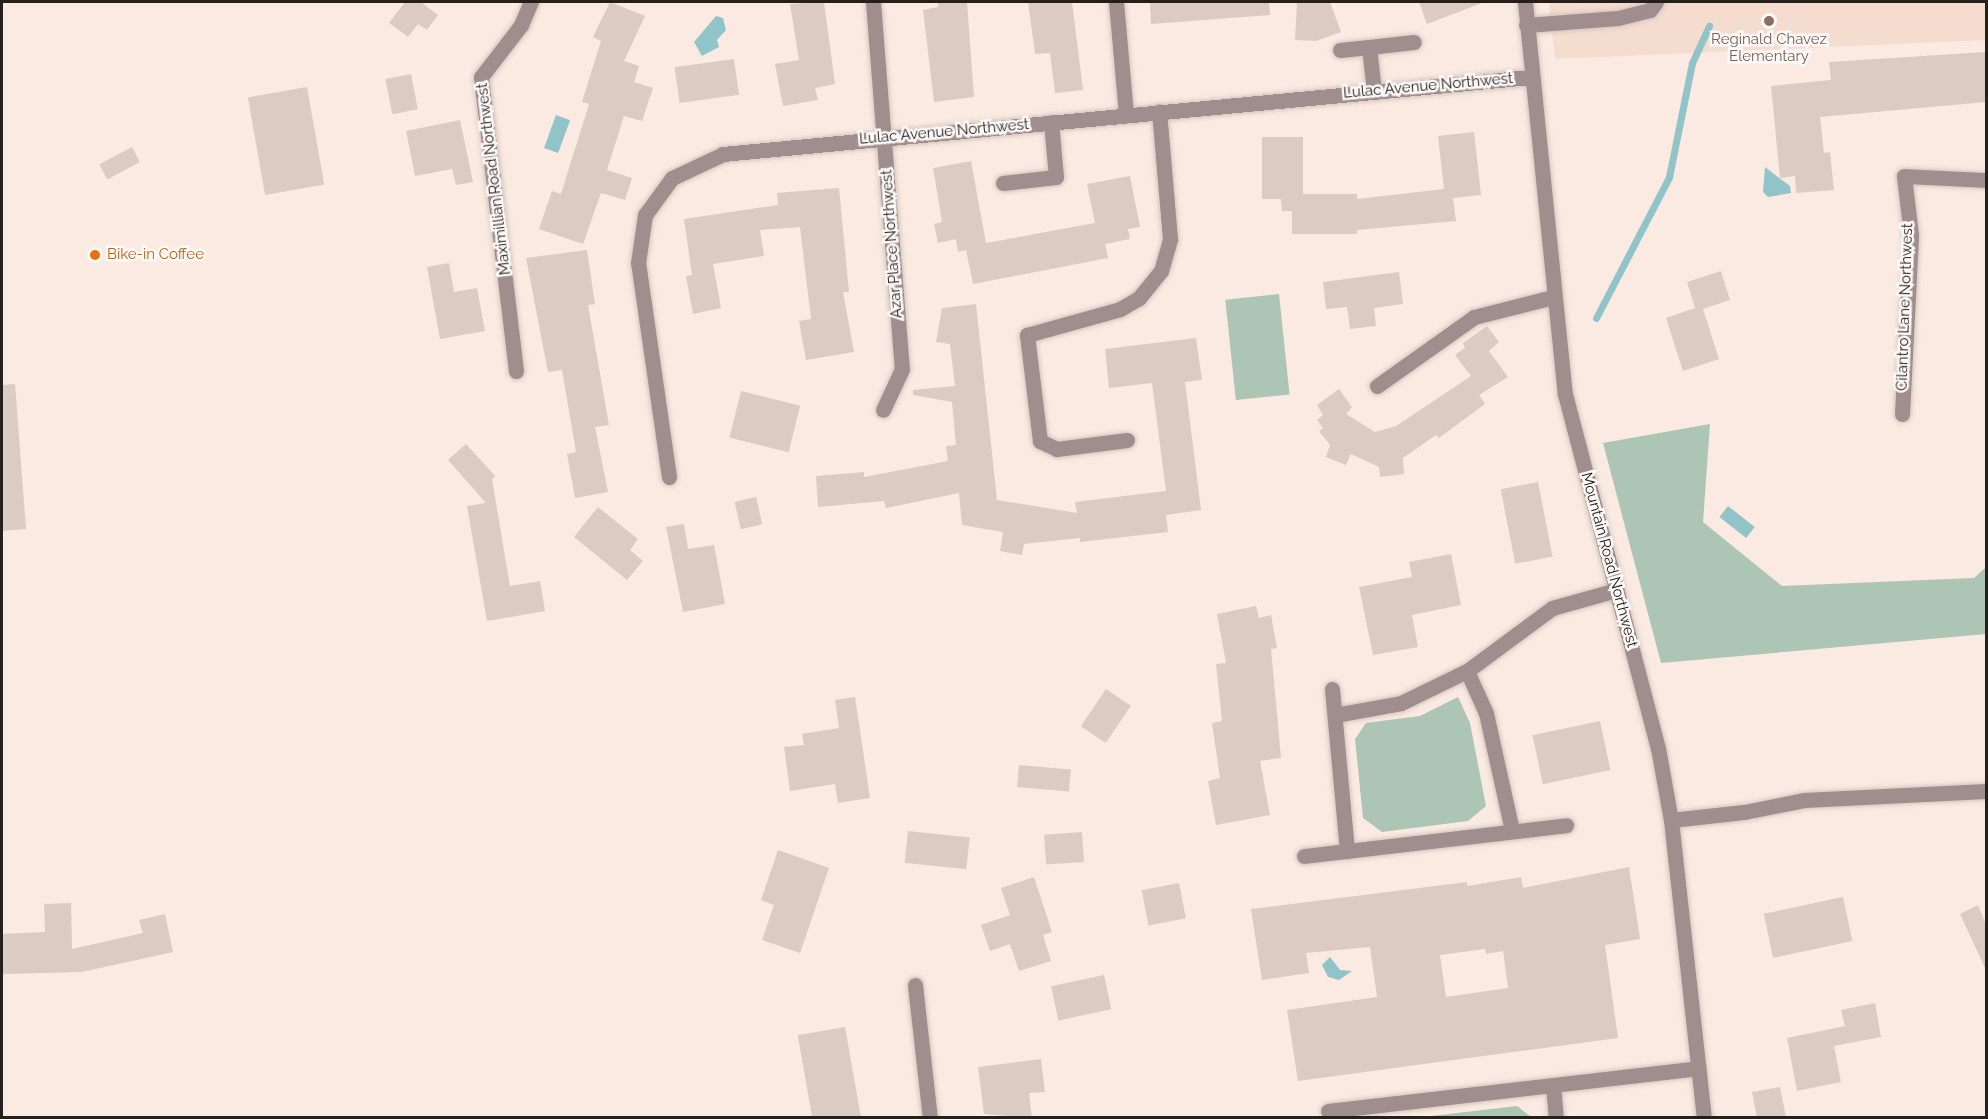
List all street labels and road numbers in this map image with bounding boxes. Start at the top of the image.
street label: Lulac Avenue Northwest [1342,70,1514,102]
street label: Maximillian Road Northwest [473,82,515,276]
street label: Lulac Avenue Northwest [858,116,1030,148]
street label: Azar Place Northwest [878,169,906,319]
street label: Cilantro Lane Northwest [1893,223,1917,391]
street label: Mountain Road Northwest [1577,470,1641,650]

